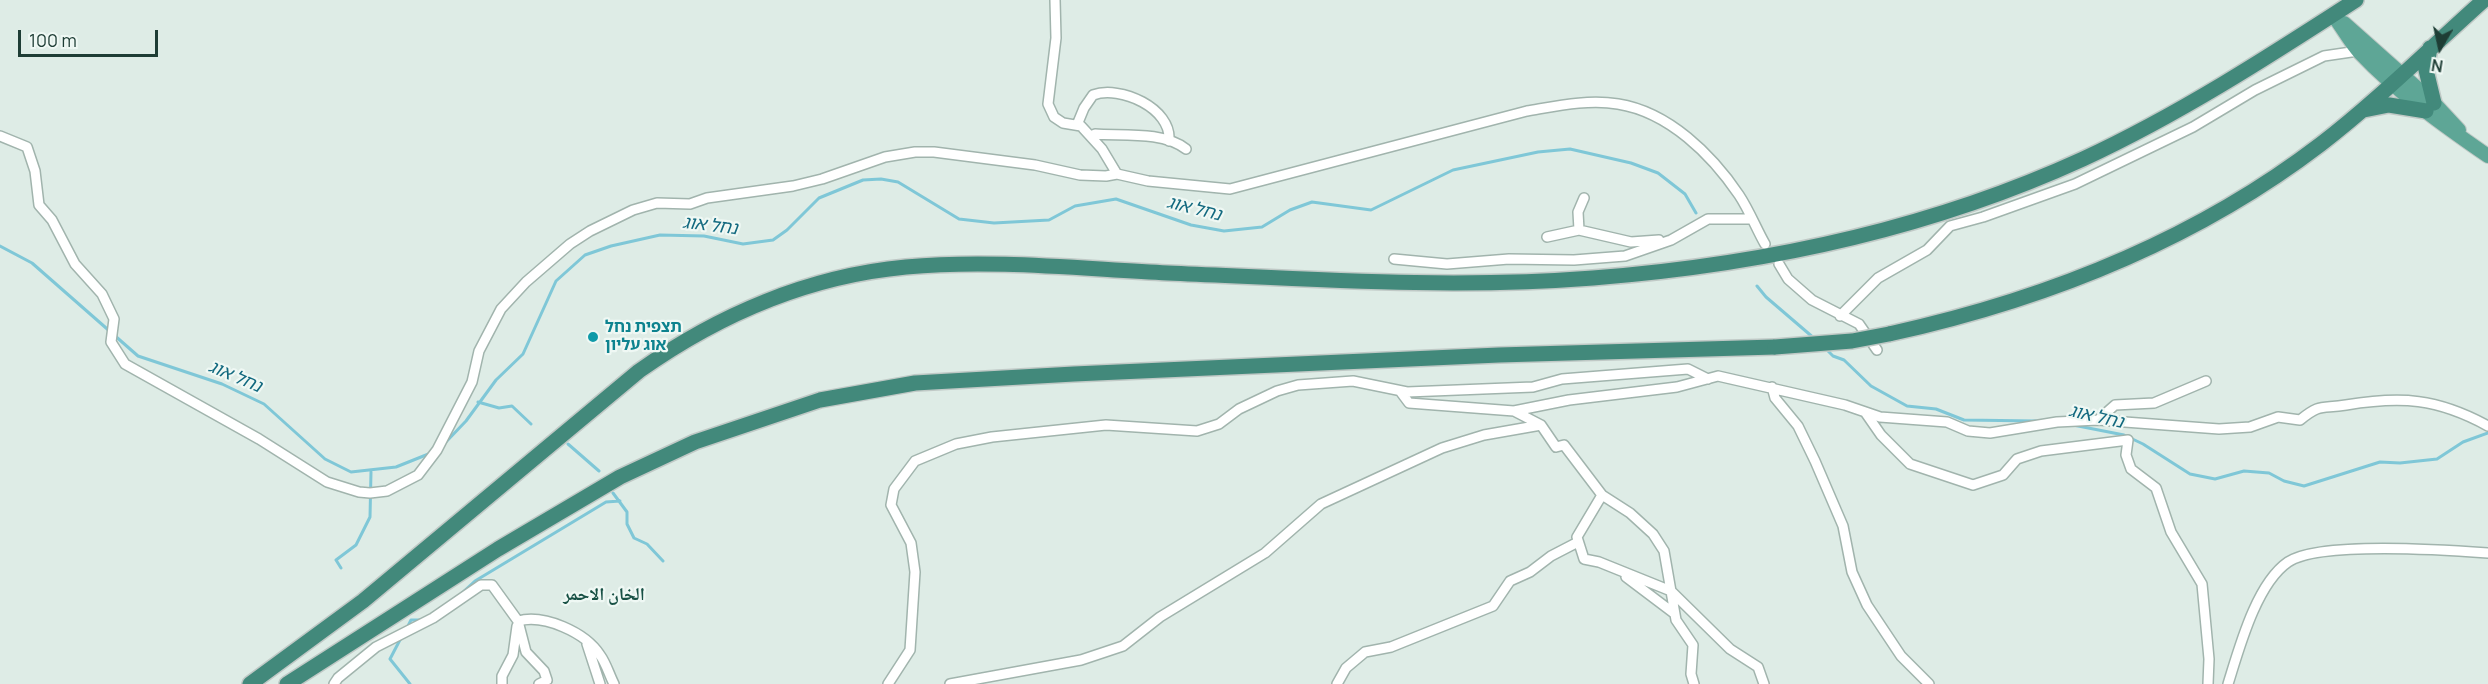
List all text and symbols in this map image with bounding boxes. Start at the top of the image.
scale bar [21,18,160,56]
north arrow [2410,18,2470,78]
text: 100 m [29,28,77,52]
text: N [2430,54,2445,78]
water label: נחל אוג [1165,192,1223,226]
water label: נחל אוג [681,212,739,240]
place label: תצפית נחל אוג עליון [605,318,682,356]
marker: תצפית נחל אוג עליון [586,330,600,344]
water label: נחל אוג [205,356,265,398]
water label: נחל אוג [2067,400,2125,434]
district label: الخان الاحمر [563,584,645,606]

